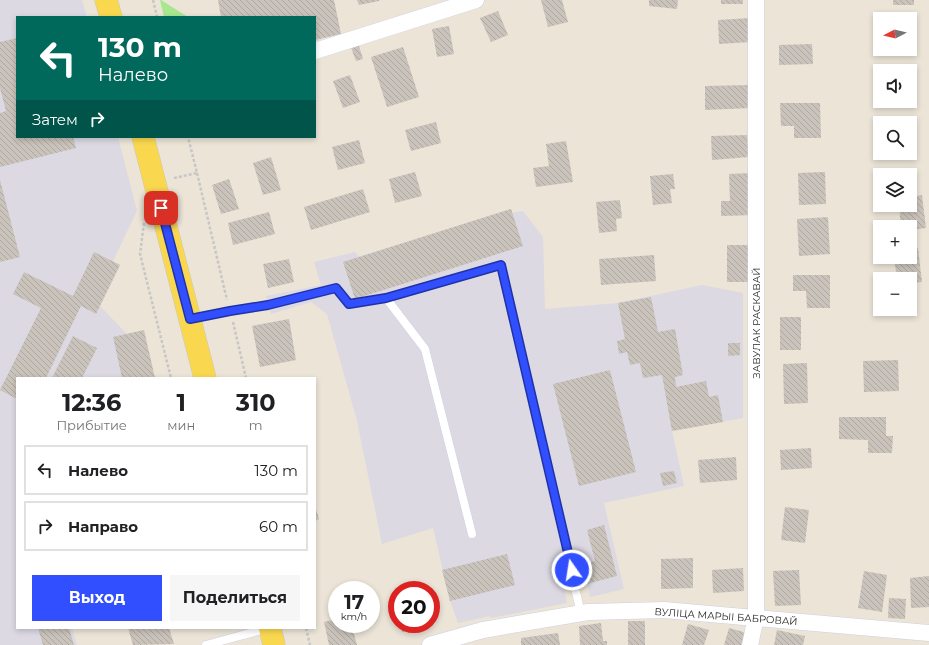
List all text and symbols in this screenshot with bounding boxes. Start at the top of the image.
north arrow [873,12,917,56]
map controls [873,12,917,316]
text: 130 m [98,30,182,64]
icon: left [32,32,84,84]
text: Налево [98,64,168,86]
button: sound [873,64,917,108]
icon: right [86,108,108,130]
text: Затем [32,110,78,129]
button: search [873,116,917,160]
button: layers [873,168,917,212]
pin [144,191,178,225]
icon: arrive [150,197,172,219]
button: + [873,220,917,264]
street label: ЗАВУЛАК РАСКАВАЙ [750,268,763,378]
button: − [873,272,917,316]
text: 12:36 [62,388,121,417]
text: 1 [177,388,186,417]
text: 310 [236,388,276,417]
text: Прибытие [56,417,127,433]
text: мин [167,417,195,433]
text: m [249,417,263,433]
icon: left [34,459,56,481]
text: Налево [68,461,128,480]
text: 130 m [254,461,298,480]
icon: right [34,515,56,537]
text: Направо [68,517,138,536]
text: 60 m [259,517,298,536]
position arrow [551,549,593,591]
button: Выход [32,575,162,621]
button: Поделиться [170,575,300,621]
speed limit sign: 20 [388,581,440,633]
text: 17 [344,590,364,614]
street label: ВУЛІЦА МАРЫІ БАБРОВАЙ [654,605,798,628]
text: km/h [341,610,367,623]

